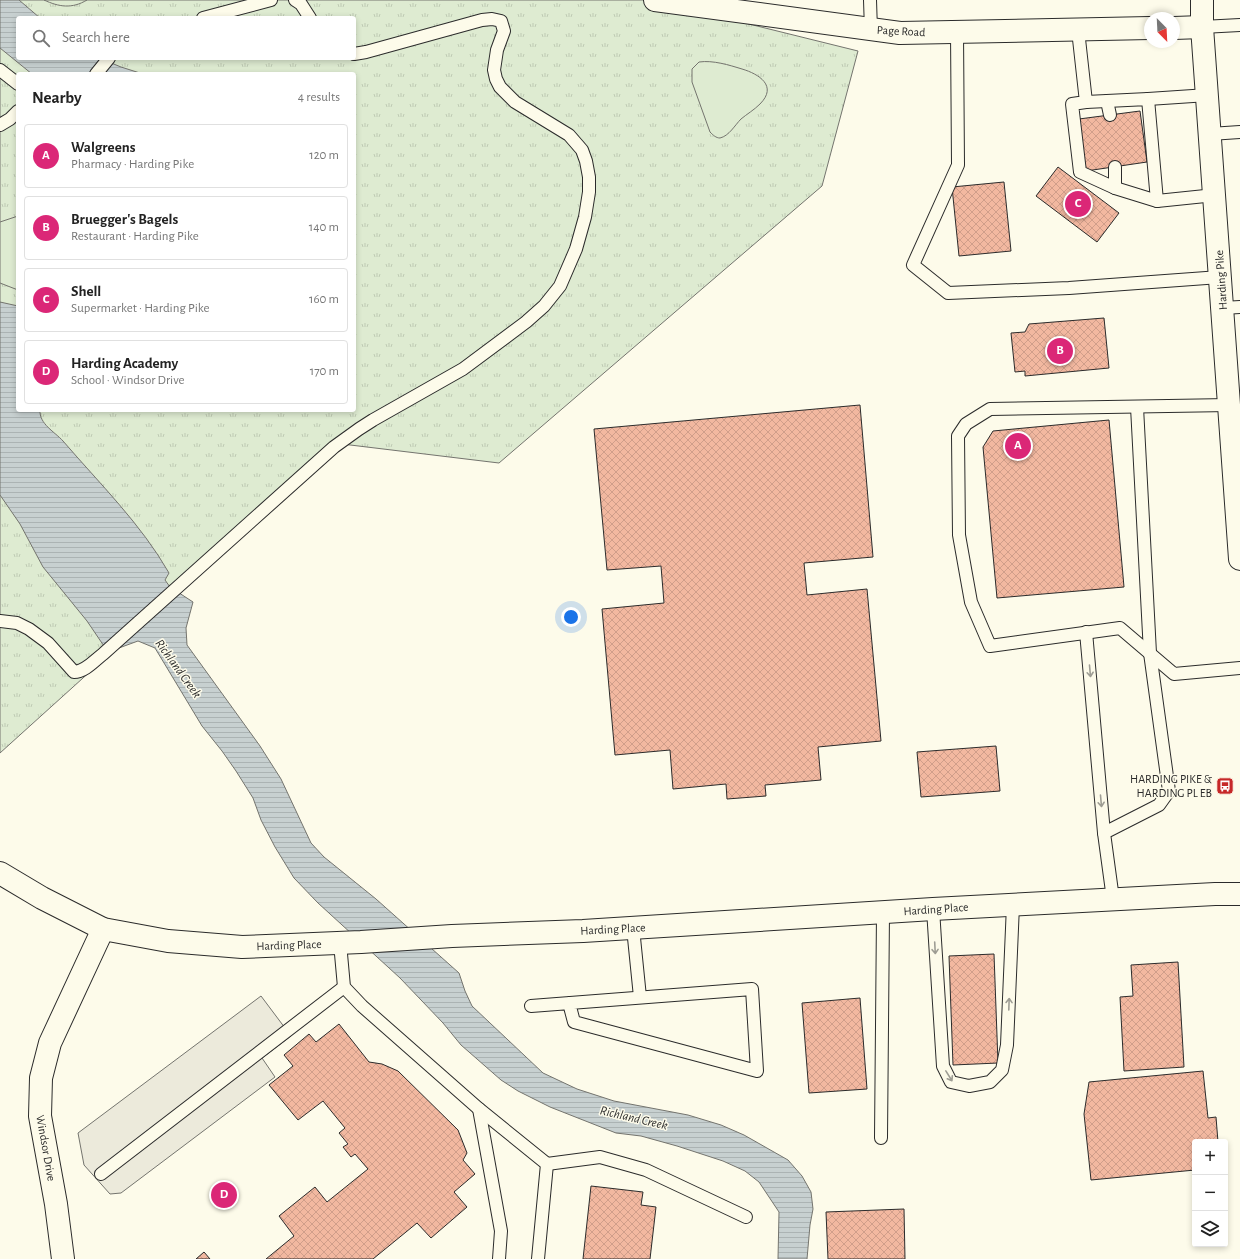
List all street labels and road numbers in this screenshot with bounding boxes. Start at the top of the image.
street label: Page Road [876,24,926,38]
street label: Harding Pike [1213,249,1229,311]
street label: Harding Place [903,901,969,917]
street label: Harding Place [580,921,646,937]
street label: Harding Place [256,938,322,952]
street label: Windsor Drive [34,1114,58,1182]

